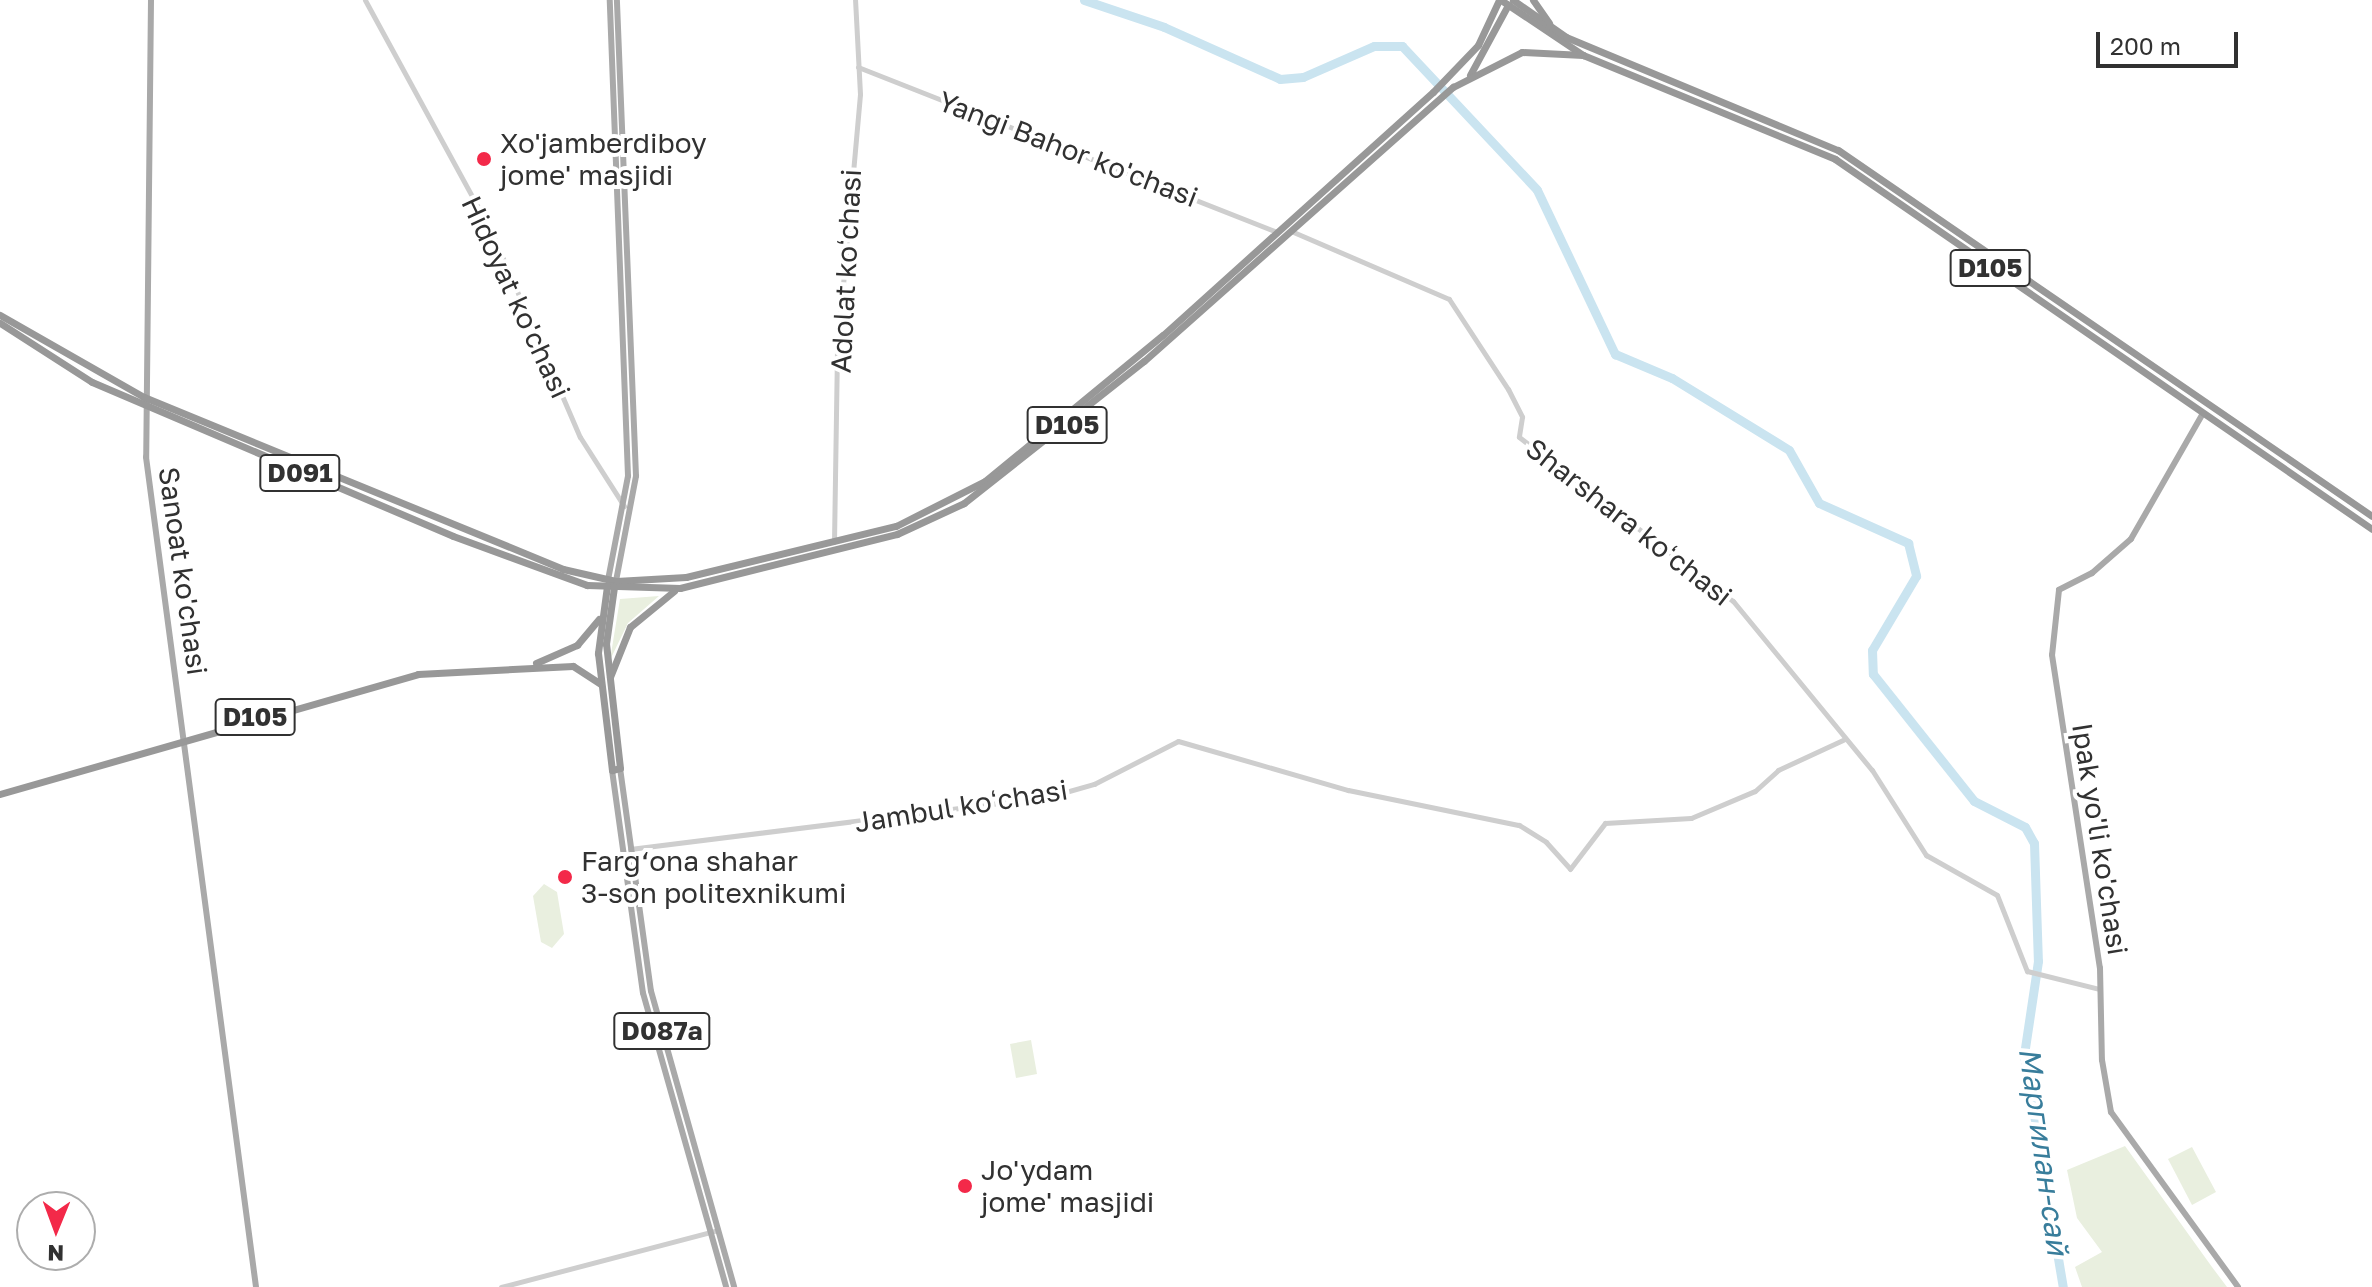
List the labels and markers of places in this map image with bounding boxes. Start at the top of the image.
place label: Xo'jamberdiboy jome' masjidi [500,126,707,192]
marker: Xo'jamberdiboy jome' masjidi [475,150,493,168]
place label: Farg‘ona shahar 3-son politexnikumi [581,844,846,910]
marker: Farg‘ona shahar 3-son politexnikumi [556,868,574,886]
place label: Jo'ydam jome' masjidi [981,1153,1154,1219]
marker: Jo'ydam jome' masjidi [956,1177,974,1195]

